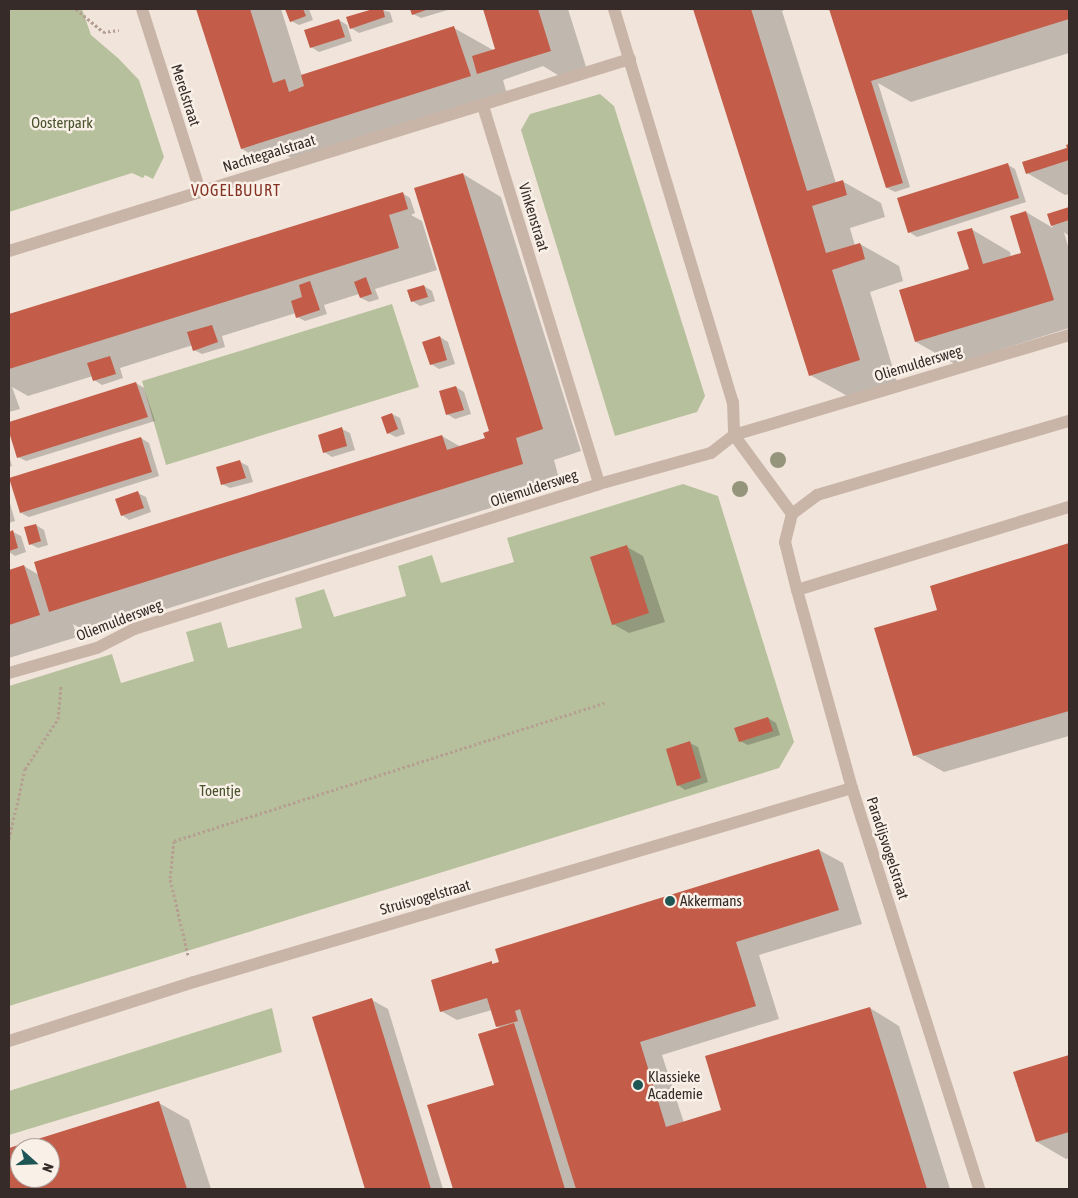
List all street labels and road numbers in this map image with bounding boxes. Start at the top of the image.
street label: Merelstraat [168,62,204,128]
street label: Nachtegaalstraat [221,130,317,176]
street label: Vinkenstraat [515,181,553,253]
street label: Oliemuldersweg [872,341,964,385]
street label: Oliemuldersweg [488,465,580,511]
street label: Oliemuldersweg [73,595,165,645]
street label: Paradijsvogelstraat [863,795,913,901]
street label: Struisvogelstraat [378,876,472,918]

